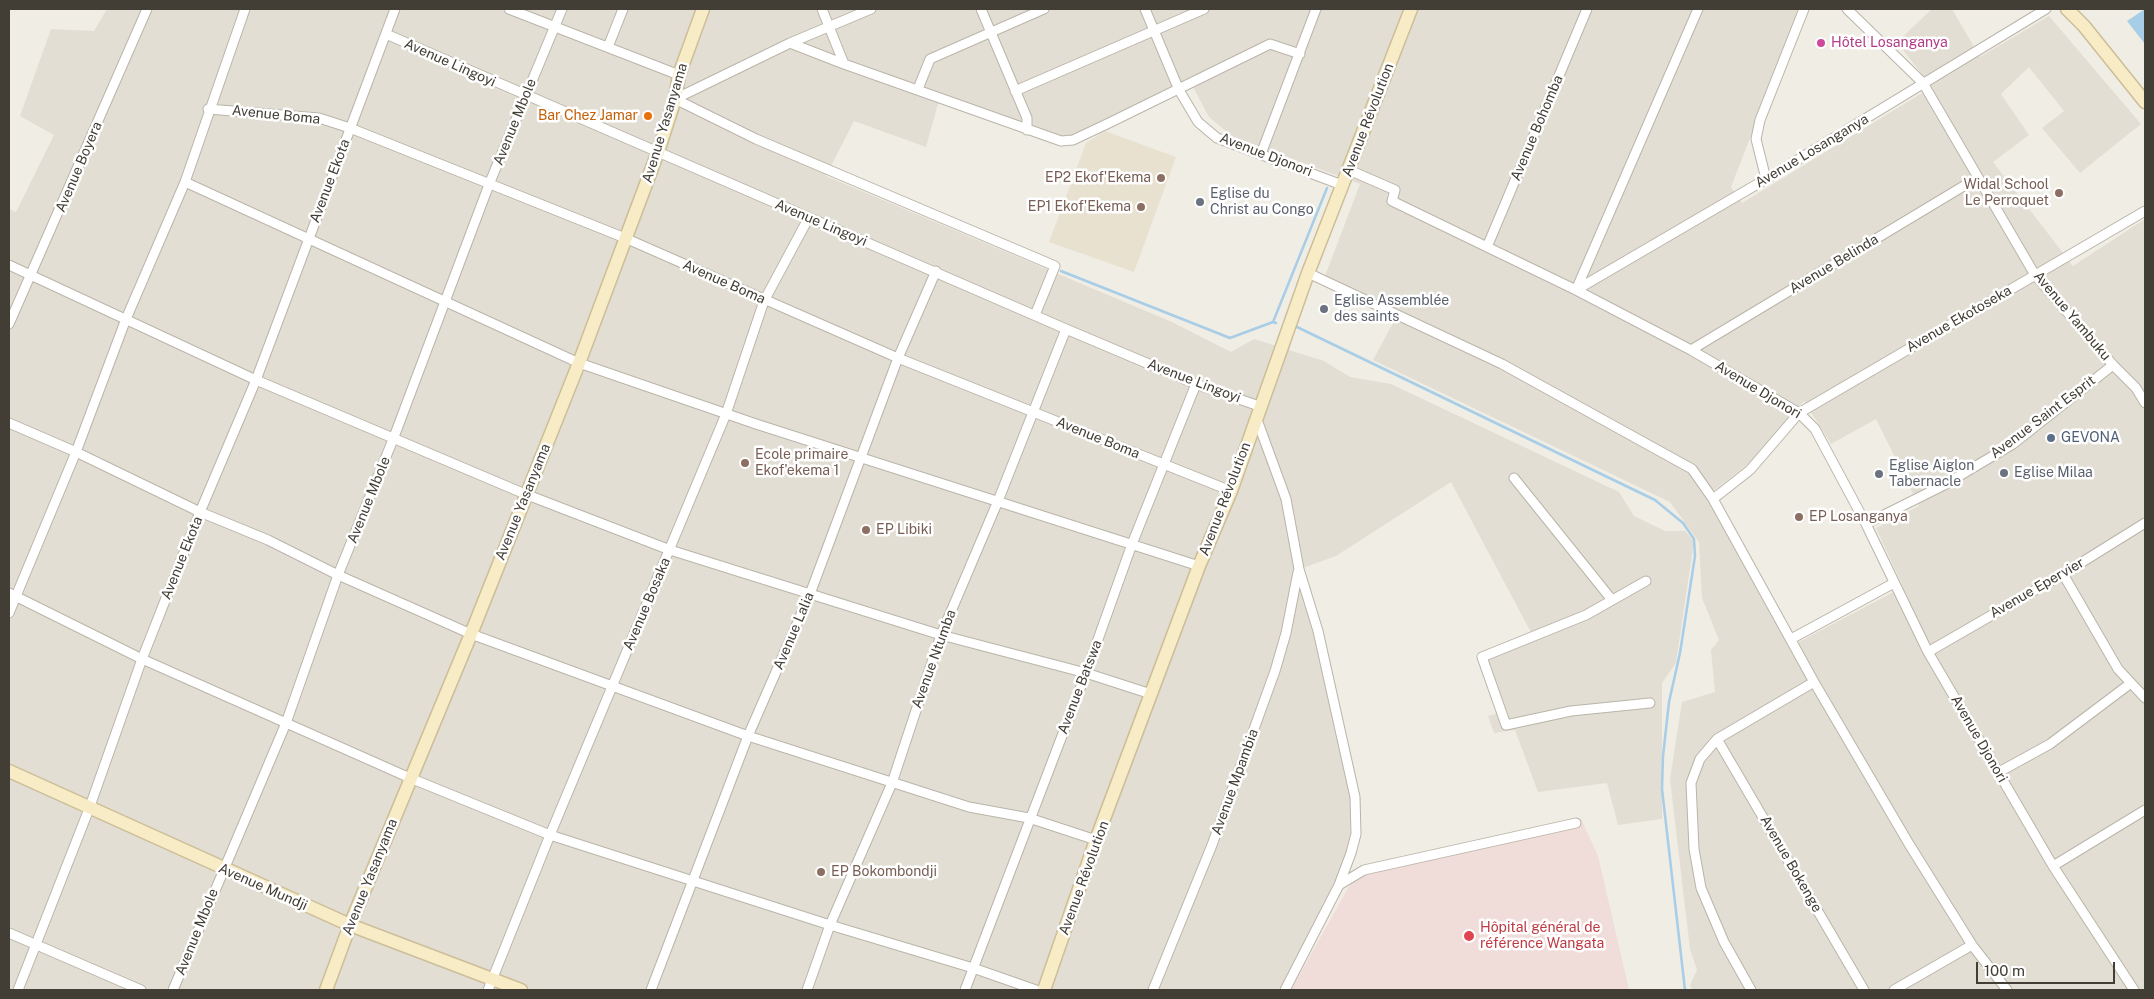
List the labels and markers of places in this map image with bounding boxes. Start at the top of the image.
place label: Hôtel Losanganya [1831,35,1948,51]
marker: Hôtel Losanganya [1815,37,1827,49]
place label: Bar Chez Jamar [538,108,638,124]
marker: Bar Chez Jamar [642,110,654,122]
place label: EP2 Ekof'Ekema [1045,170,1151,186]
marker: EP2 Ekof'Ekema [1155,172,1167,184]
place label: Widal School Le Perroquet [1963,177,2049,210]
place label: Eglise du Christ au Congo [1210,186,1314,218]
marker: Widal School Le Perroquet [2053,187,2065,199]
marker: Eglise du Christ au Congo [1194,196,1206,208]
place label: EP1 Ekof'Ekema [1028,199,1131,215]
marker: EP1 Ekof'Ekema [1135,201,1147,213]
place label: Eglise Assemblée des saints [1334,293,1449,326]
marker: Eglise Assemblée des saints [1318,303,1330,315]
place label: GEVONA [2061,430,2120,446]
marker: GEVONA [2045,432,2057,444]
place label: Ecole primaire Ekof'ekema 1 [755,447,848,480]
marker: Ecole primaire Ekof'ekema 1 [739,457,751,469]
place label: Eglise Aiglon Tabernacle [1889,458,1974,491]
place label: Eglise Milaa [2014,465,2093,481]
marker: Eglise Milaa [1998,467,2010,479]
marker: Eglise Aiglon Tabernacle [1873,468,1885,480]
place label: EP Losanganya [1809,509,1908,525]
marker: EP Losanganya [1793,511,1805,523]
place label: EP Libiki [876,522,932,538]
marker: EP Libiki [860,524,872,536]
place label: EP Bokombondji [831,864,937,880]
marker: EP Bokombondji [815,866,827,878]
place label: Hôpital général de référence Wangata [1480,920,1604,952]
marker: Hôpital général de référence Wangata [1462,929,1476,943]

